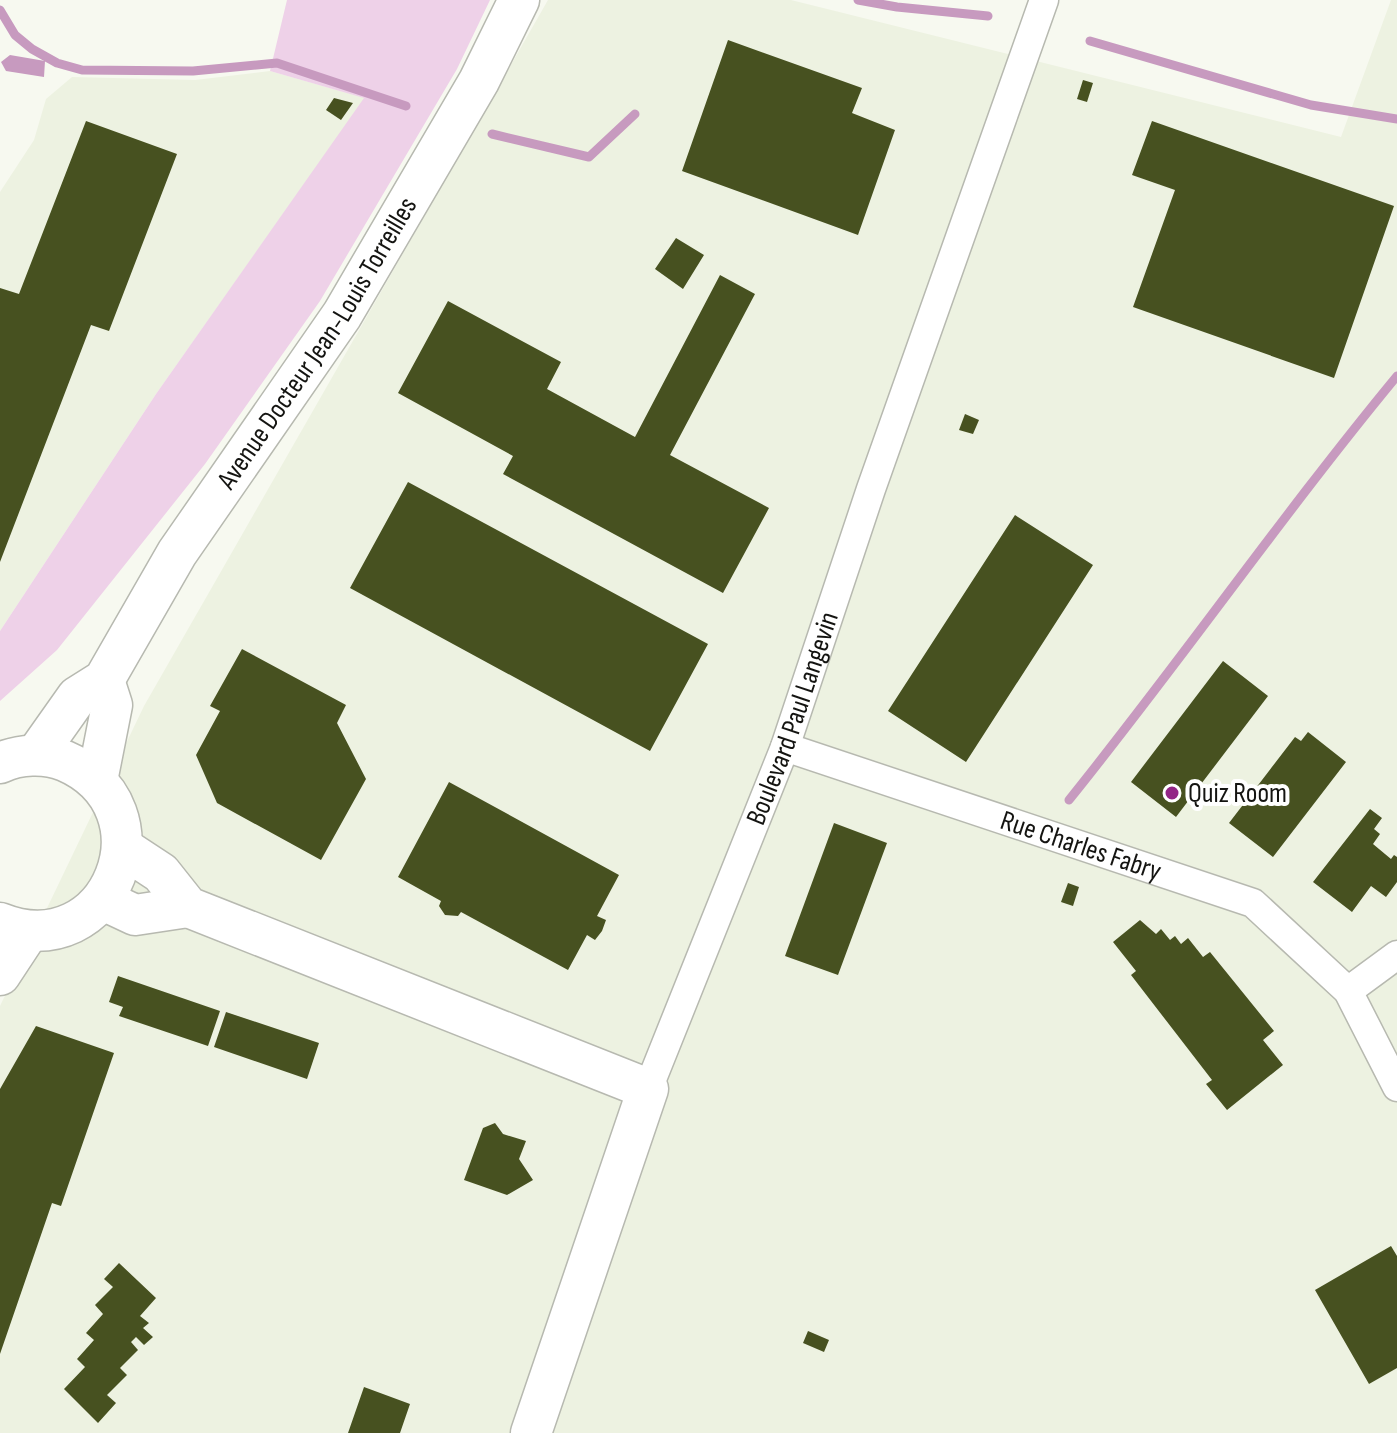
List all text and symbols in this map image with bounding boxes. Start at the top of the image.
street label: Avenue Docteur Jean-Louis Torreilles [209,191,424,496]
street label: Boulevard Paul Langevin [739,607,845,830]
place label: Quiz Room [1188,777,1287,810]
marker: Quiz Room [1163,784,1181,802]
street label: Rue Charles Fabry [996,804,1166,888]

